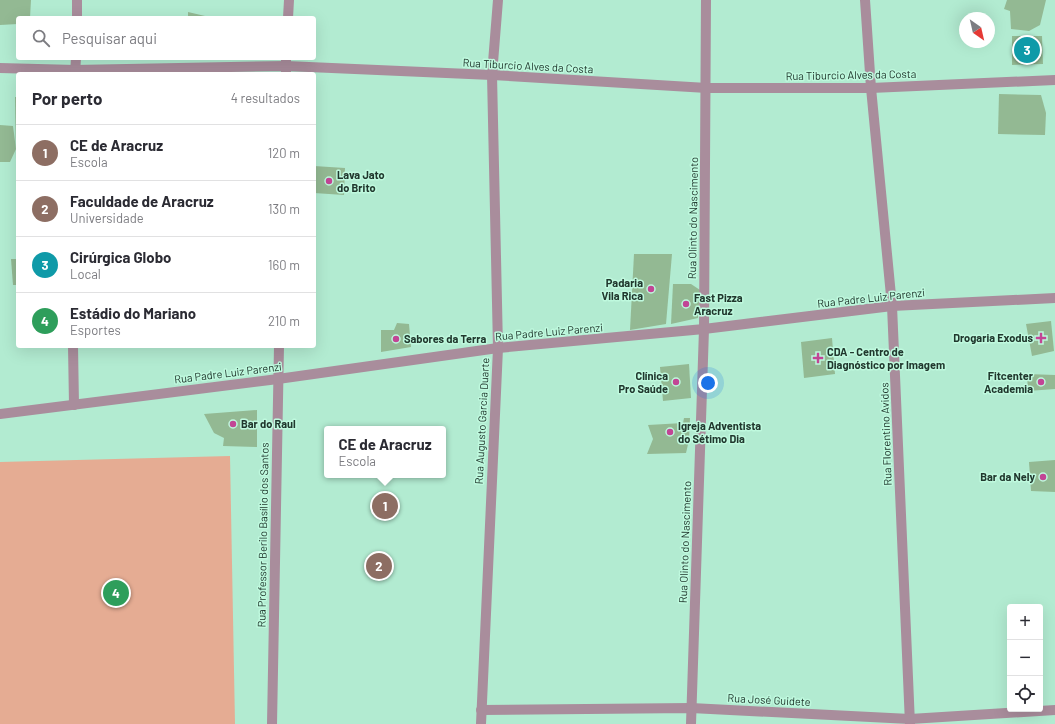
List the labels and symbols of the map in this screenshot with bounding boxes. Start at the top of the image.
north arrow [959,12,995,48]
pin: 3 [1014,35,1040,65]
street label: Rua Tiburcio Alves da Costa [462,56,594,75]
street label: Rua Tiburcio Alves da Costa [785,67,917,82]
street label: Rua Olinto do Nascimento [685,157,700,279]
place label: Lava Jato do Brito [337,168,385,194]
marker: Lava Jato do Brito [324,176,334,186]
place label: Padaria Vila Rica [601,276,643,302]
marker: Padaria Vila Rica [646,284,656,294]
street label: Rua Padre Luiz Parenzi [816,285,926,310]
place label: Fast Pizza Aracruz [694,291,743,317]
marker: Fast Pizza Aracruz [681,299,691,309]
street label: Rua Padre Luiz Parenzi [495,320,604,343]
place label: Drogaria Exodus [953,331,1033,344]
place label: Sabores da Terra [404,332,486,345]
marker: Drogaria Exodus [1036,333,1046,343]
marker: Sabores da Terra [391,334,401,344]
place label: CDA - Centro de Diagnóstico por Imagem [827,345,945,371]
marker: CDA - Centro de Diagnóstico por Imagem [812,352,824,364]
street label: Rua Augusto Garcia Duarte [472,357,491,485]
street label: Rua Padre Luiz Parenzi [173,359,283,386]
place label: Clínica Pro Saúde [619,369,668,395]
place label: Fitcenter Academia [984,369,1034,395]
your location [698,373,718,393]
marker: Clínica Pro Saúde [671,377,681,387]
marker: Fitcenter Academia [1036,377,1046,387]
street label: Rua Florentino Avidos [877,382,894,486]
place label: Bar do Raul [241,417,296,430]
marker: Bar do Raul [228,419,238,429]
place label: Igreja Adventista do Sétimo Dia [678,419,761,445]
marker: Igreja Adventista do Sétimo Dia [665,427,675,437]
street label: Rua Professor Berilo Basílio dos Santos [254,442,271,628]
place label: Bar da Nely [980,470,1035,483]
marker: Bar da Nely [1038,472,1048,482]
street label: Rua Olinto do Nascimento [676,481,693,603]
pin: 1 [372,491,398,521]
pin: 2 [366,551,392,581]
pin: 4 [103,578,129,608]
street label: Rua José Guidete [727,691,811,708]

